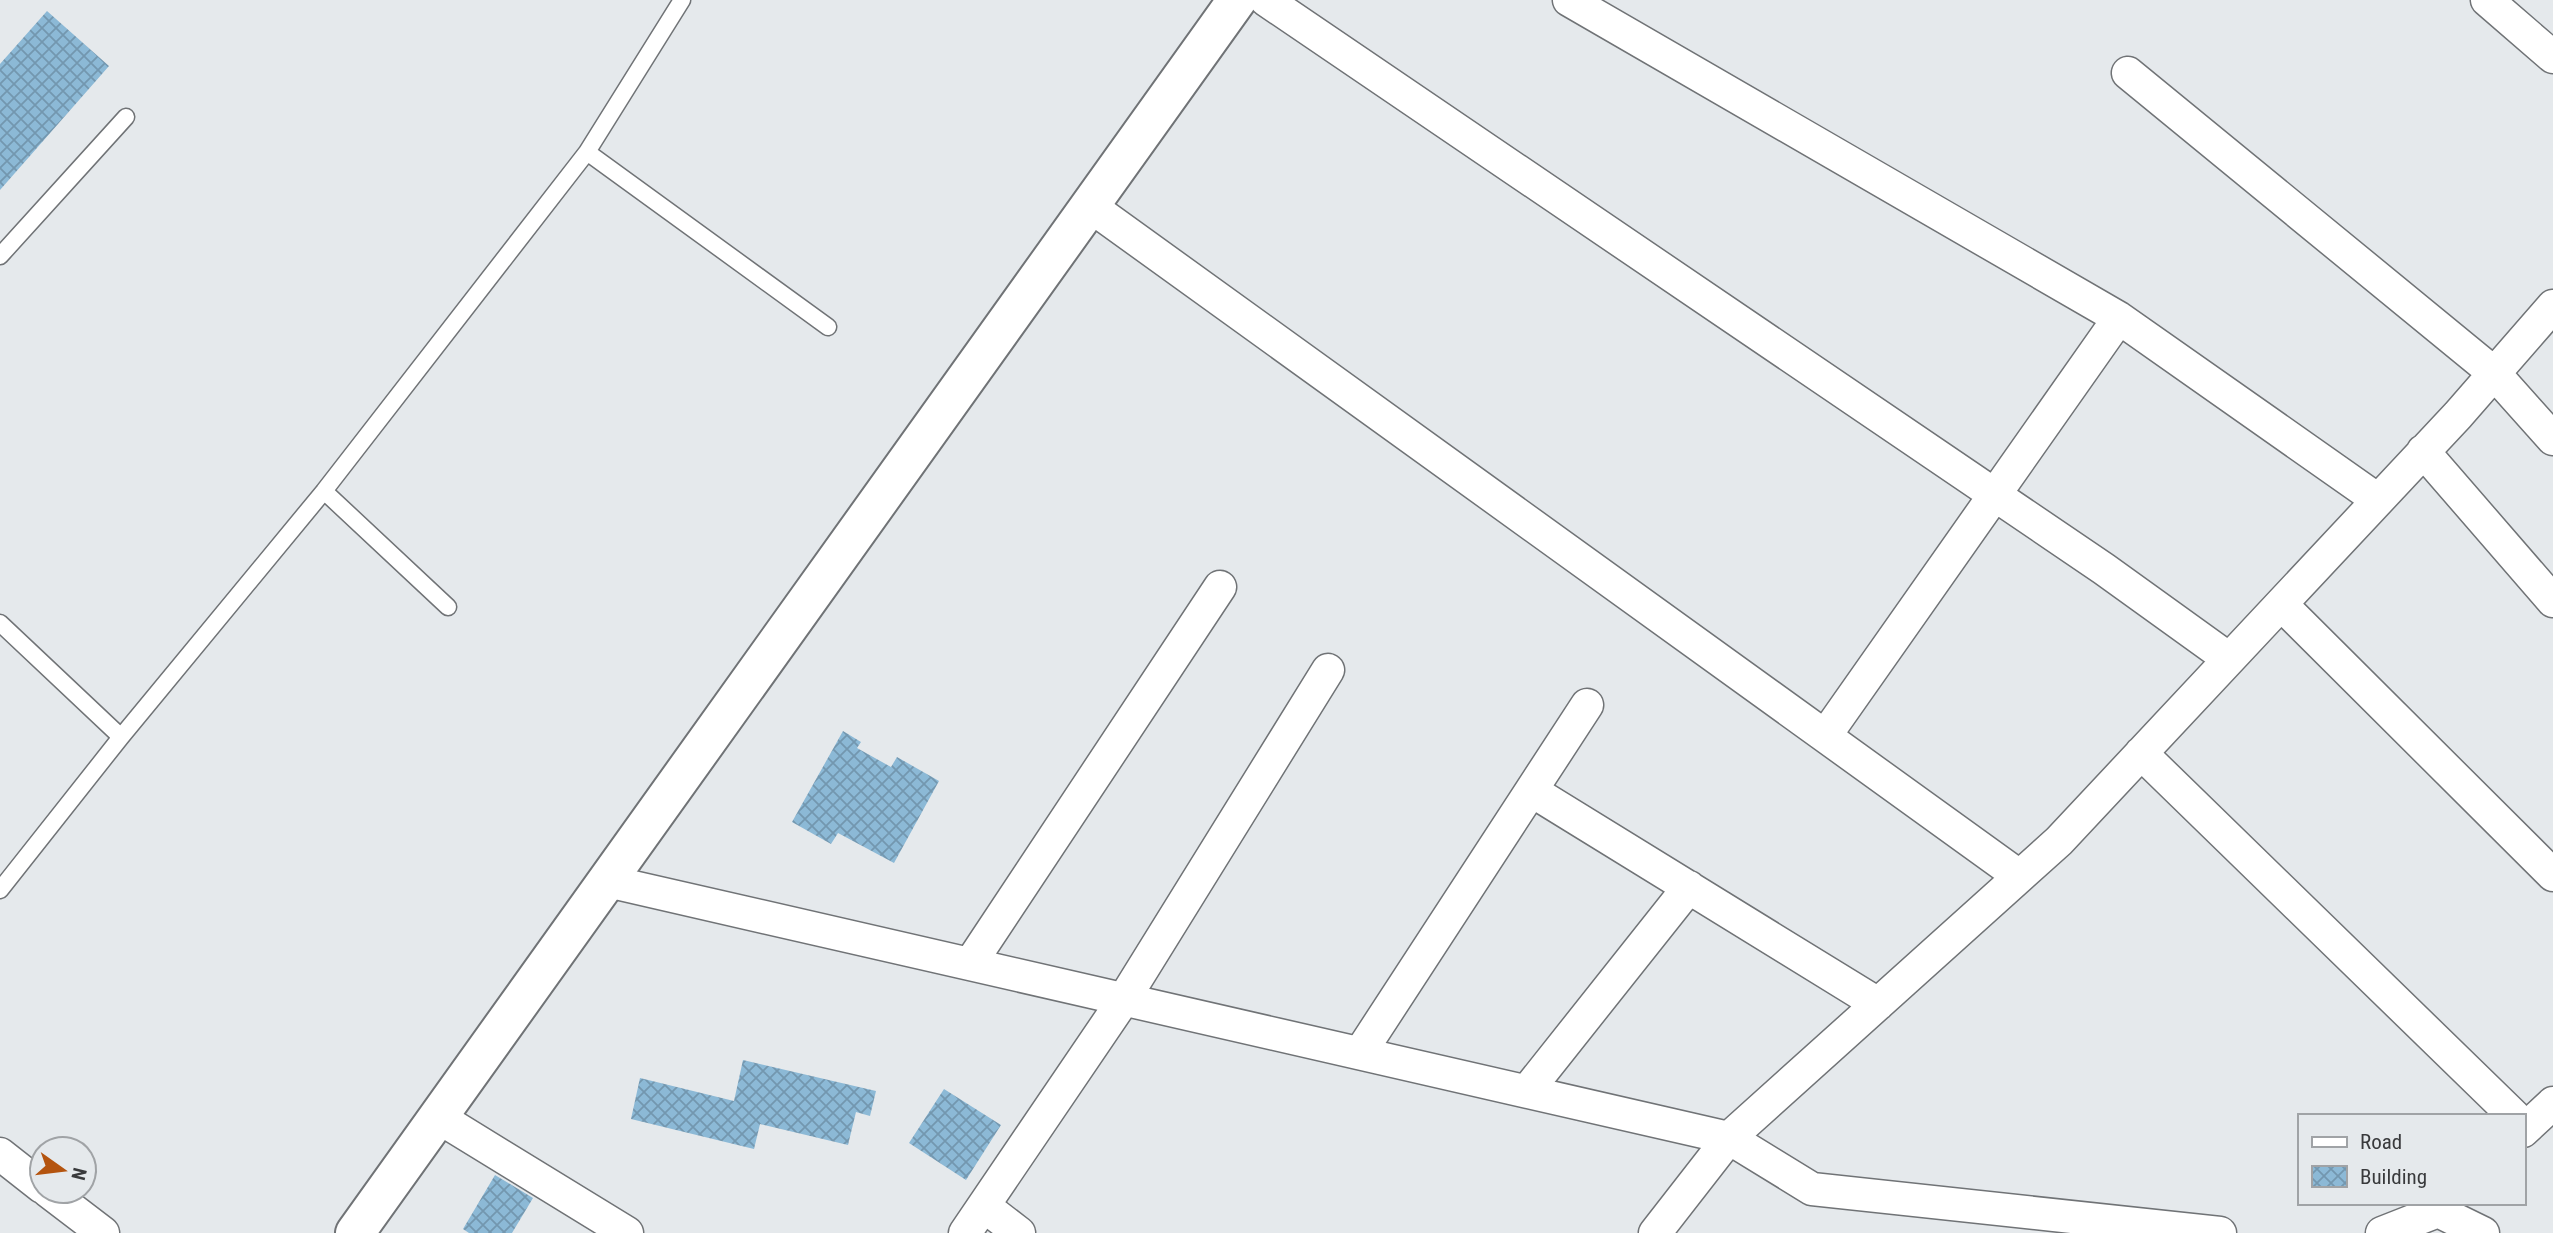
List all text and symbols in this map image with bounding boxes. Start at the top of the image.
legend [2298,1114,2525,1205]
text: Road [2360,1130,2402,1154]
north arrow [28,1135,98,1205]
text: Building [2360,1165,2427,1189]
text: N [66,1166,92,1182]

